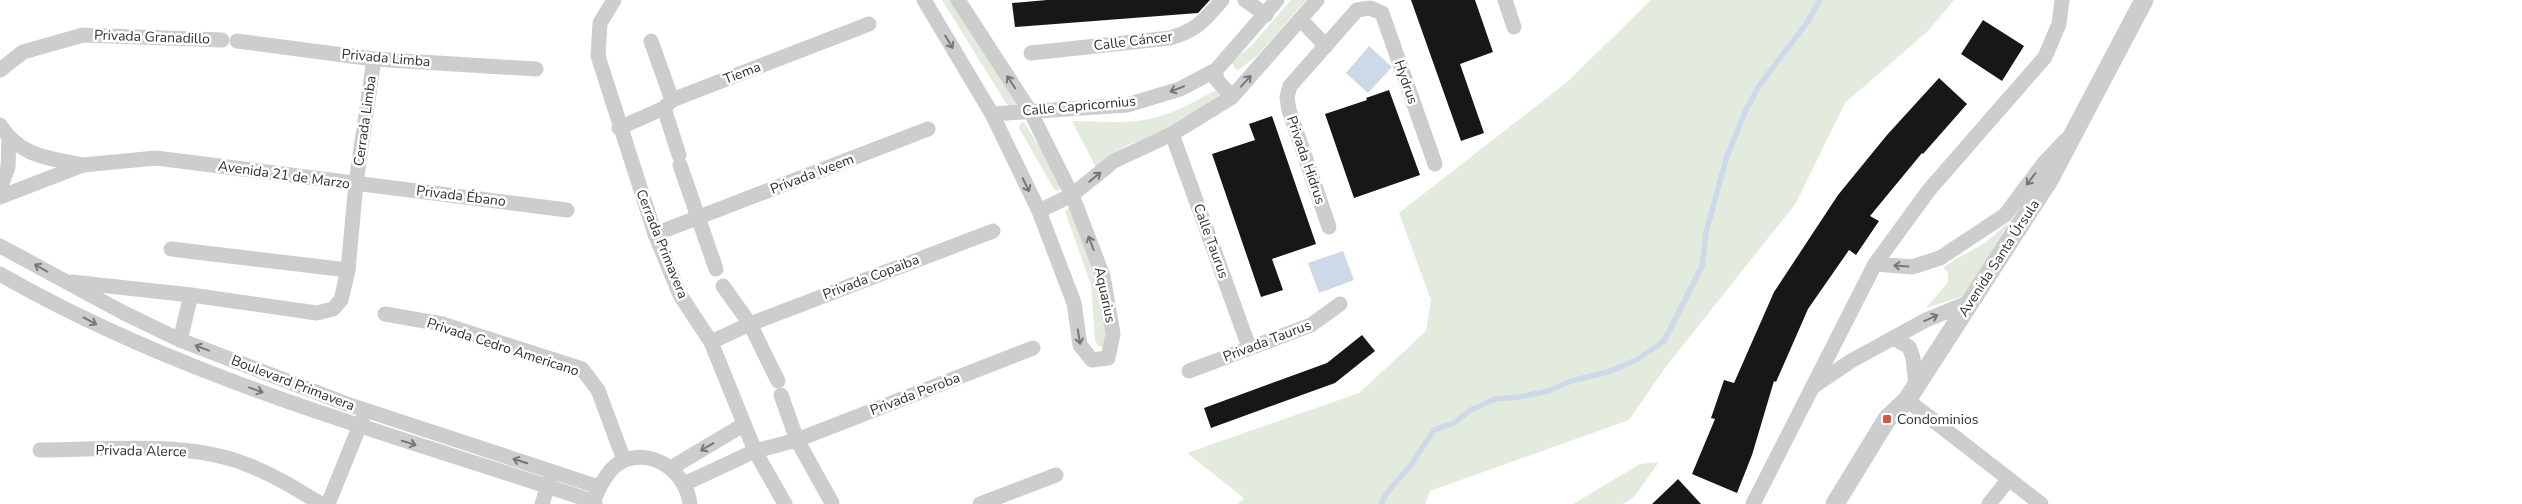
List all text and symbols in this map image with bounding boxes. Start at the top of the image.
street label: Privada Granadillo [94,25,210,49]
street label: Calle Cáncer [1093,27,1173,55]
one-way arrow [944,34,954,48]
street label: Privada Limba [341,45,431,71]
street label: Tiema [721,57,763,89]
street label: Hydrus [1390,57,1422,107]
street label: Cerrada Limba [349,74,381,168]
one-way arrow [1240,75,1252,88]
one-way arrow [1006,76,1016,90]
one-way arrow [1170,85,1186,94]
street label: Calle Capricornius [1021,92,1137,120]
street label: Privada Hidrus [1282,113,1330,207]
street label: Privada Iveem [767,149,857,199]
street label: Avenida 21 de Marzo [217,156,351,194]
one-way arrow [1088,171,1101,182]
one-way arrow [2026,172,2037,185]
one-way arrow [1021,177,1031,192]
street label: Privada Ébano [415,181,507,211]
street label: Cerrada Primavera [631,187,693,301]
street label: Avenida Santa Úrsula [1954,196,2044,320]
street label: Calle Taurus [1189,201,1233,281]
one-way arrow [1085,236,1095,251]
street label: Privada Copaiba [820,250,922,304]
one-way arrow [1894,261,1910,271]
one-way arrow [34,263,48,273]
street label: Aquarius [1090,265,1120,325]
street label: Privada Cedro Americano [424,313,582,381]
one-way arrow [1923,313,1938,323]
street label: Privada Taurus [1220,315,1314,367]
one-way arrow [82,317,97,326]
one-way arrow [1075,329,1085,345]
one-way arrow [194,343,210,352]
street label: Boulevard Primavera [228,351,358,415]
street label: Privada Peroba [867,368,963,420]
one-way arrow [247,386,263,396]
place label: Condominios [1897,410,1979,429]
marker: Condominios [1881,413,1893,425]
one-way arrow [401,438,417,448]
street label: Privada Alerce [95,441,187,461]
one-way arrow [701,442,715,452]
one-way arrow [512,456,528,465]

